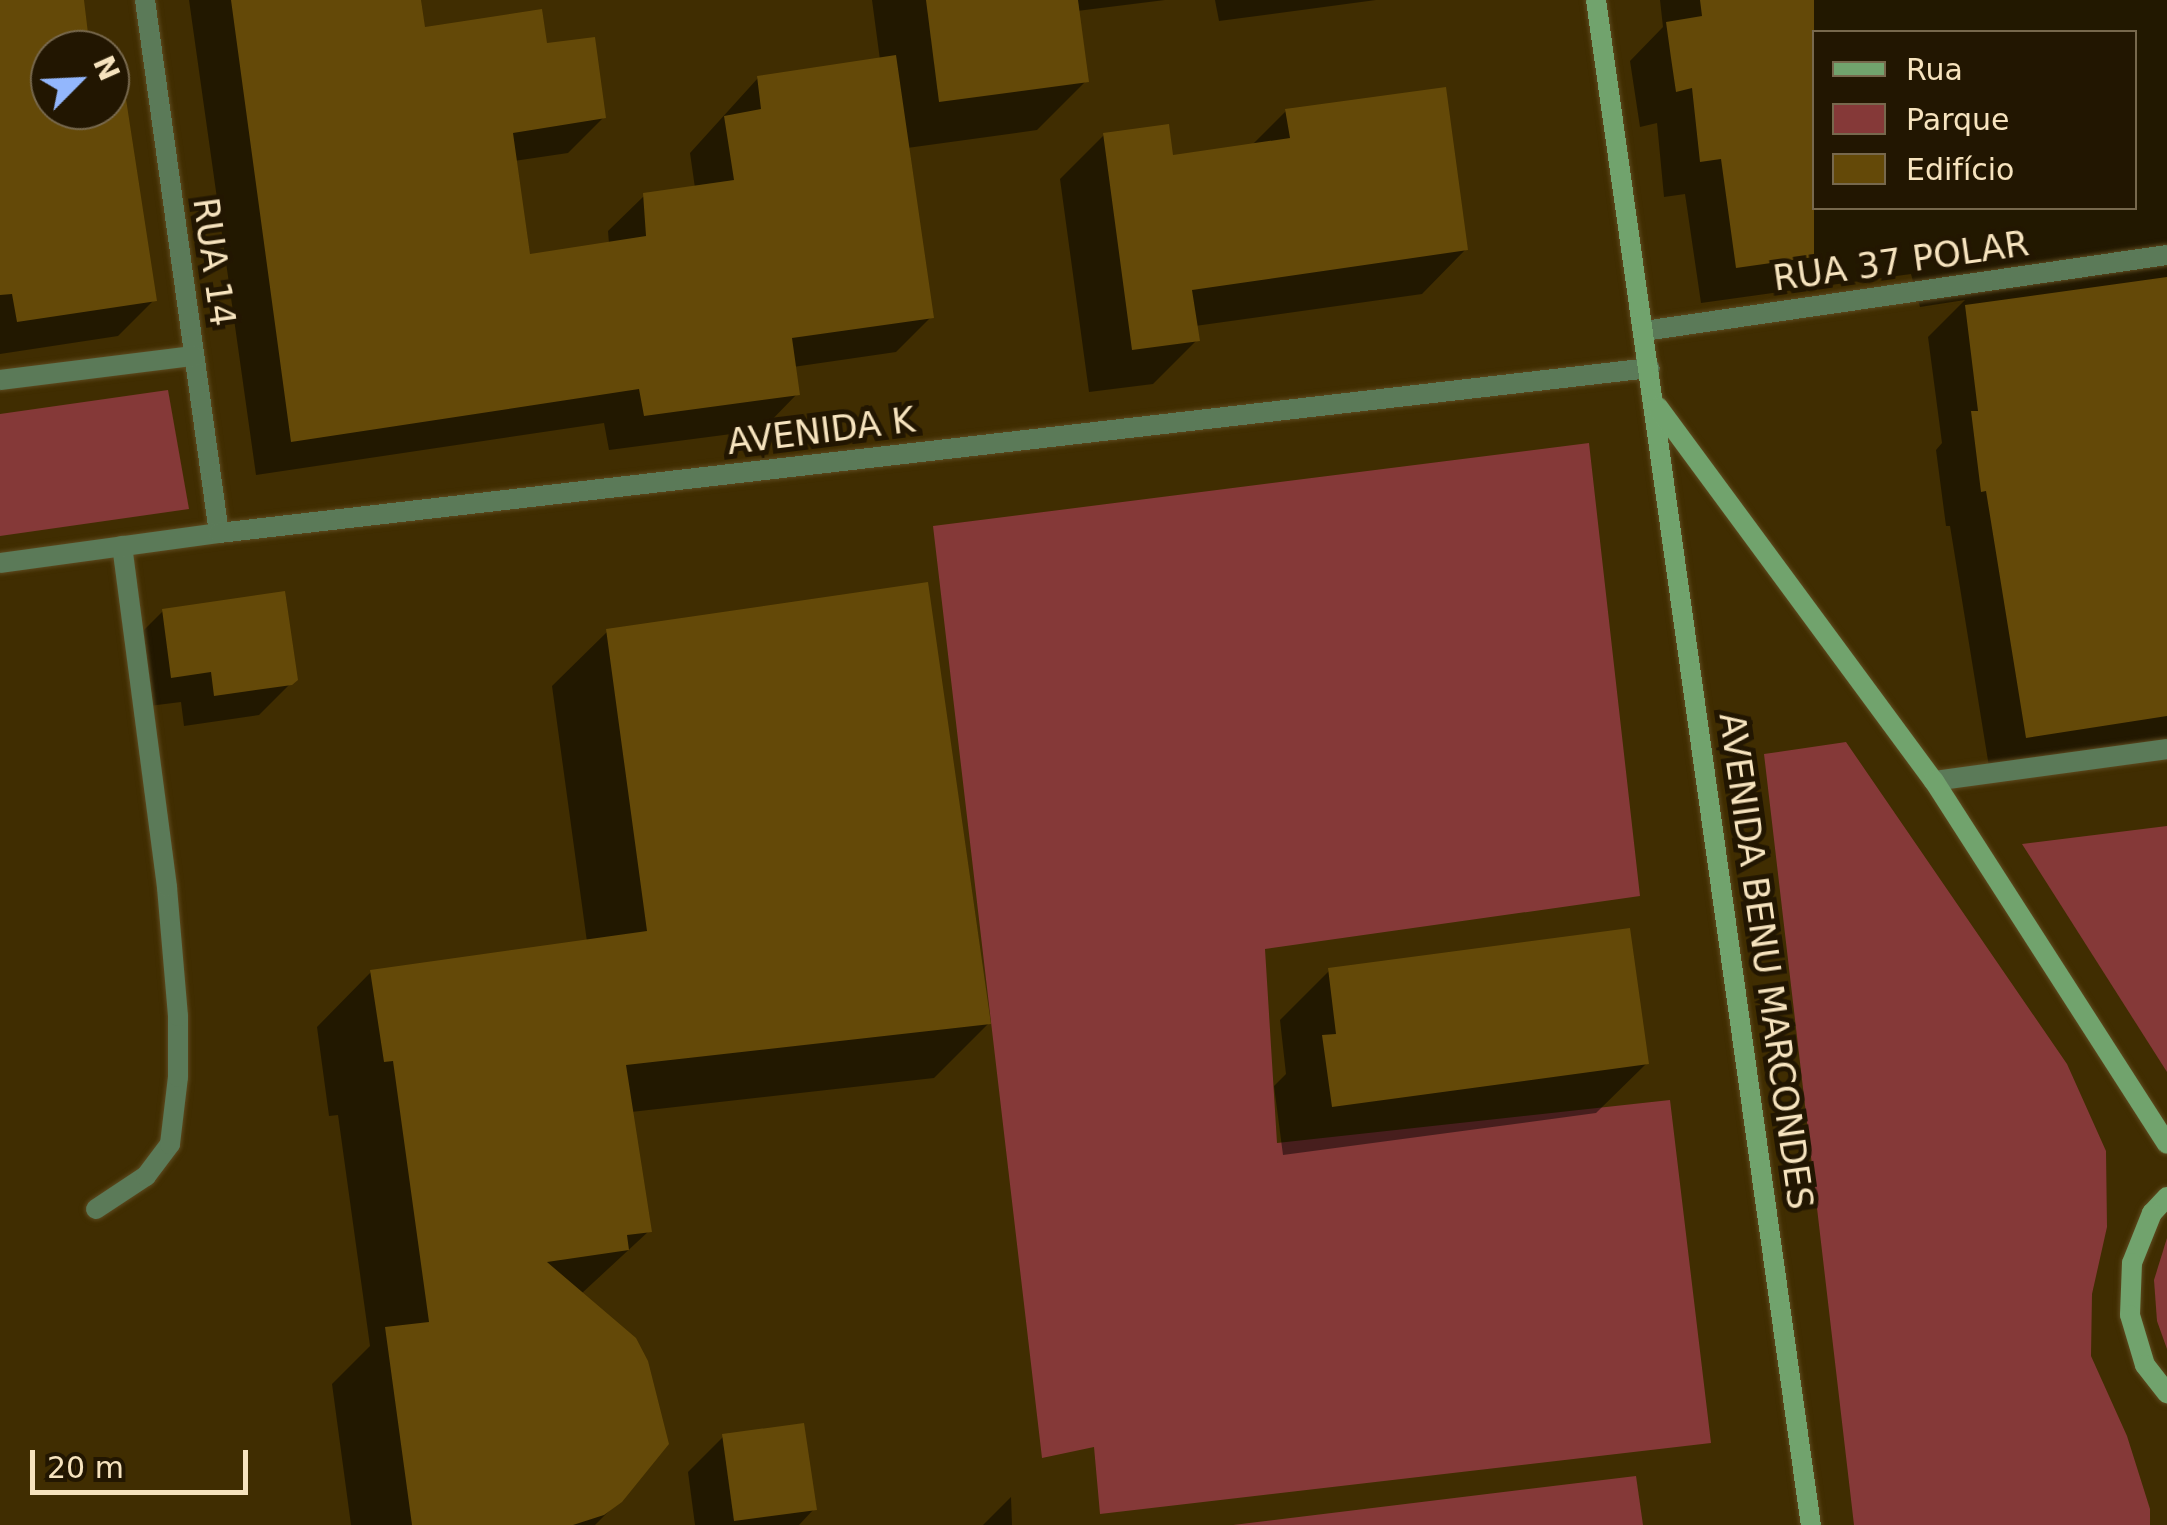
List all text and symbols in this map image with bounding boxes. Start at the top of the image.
north arrow [30,30,130,130]
legend [1812,30,2137,210]
text: N [86,51,126,86]
text: Rua [1906,52,1963,87]
text: Parque [1906,102,2009,137]
text: Edifício [1906,152,2014,187]
street label: RUA 14 [184,195,244,329]
street label: RUA 37 POLAR [1770,222,2032,300]
street label: AVENIDA K [725,399,917,463]
street label: AVENIDA BENU MARCONDES [1710,710,1822,1212]
scale bar [35,1430,252,1492]
text: 20 m [47,1450,124,1485]

